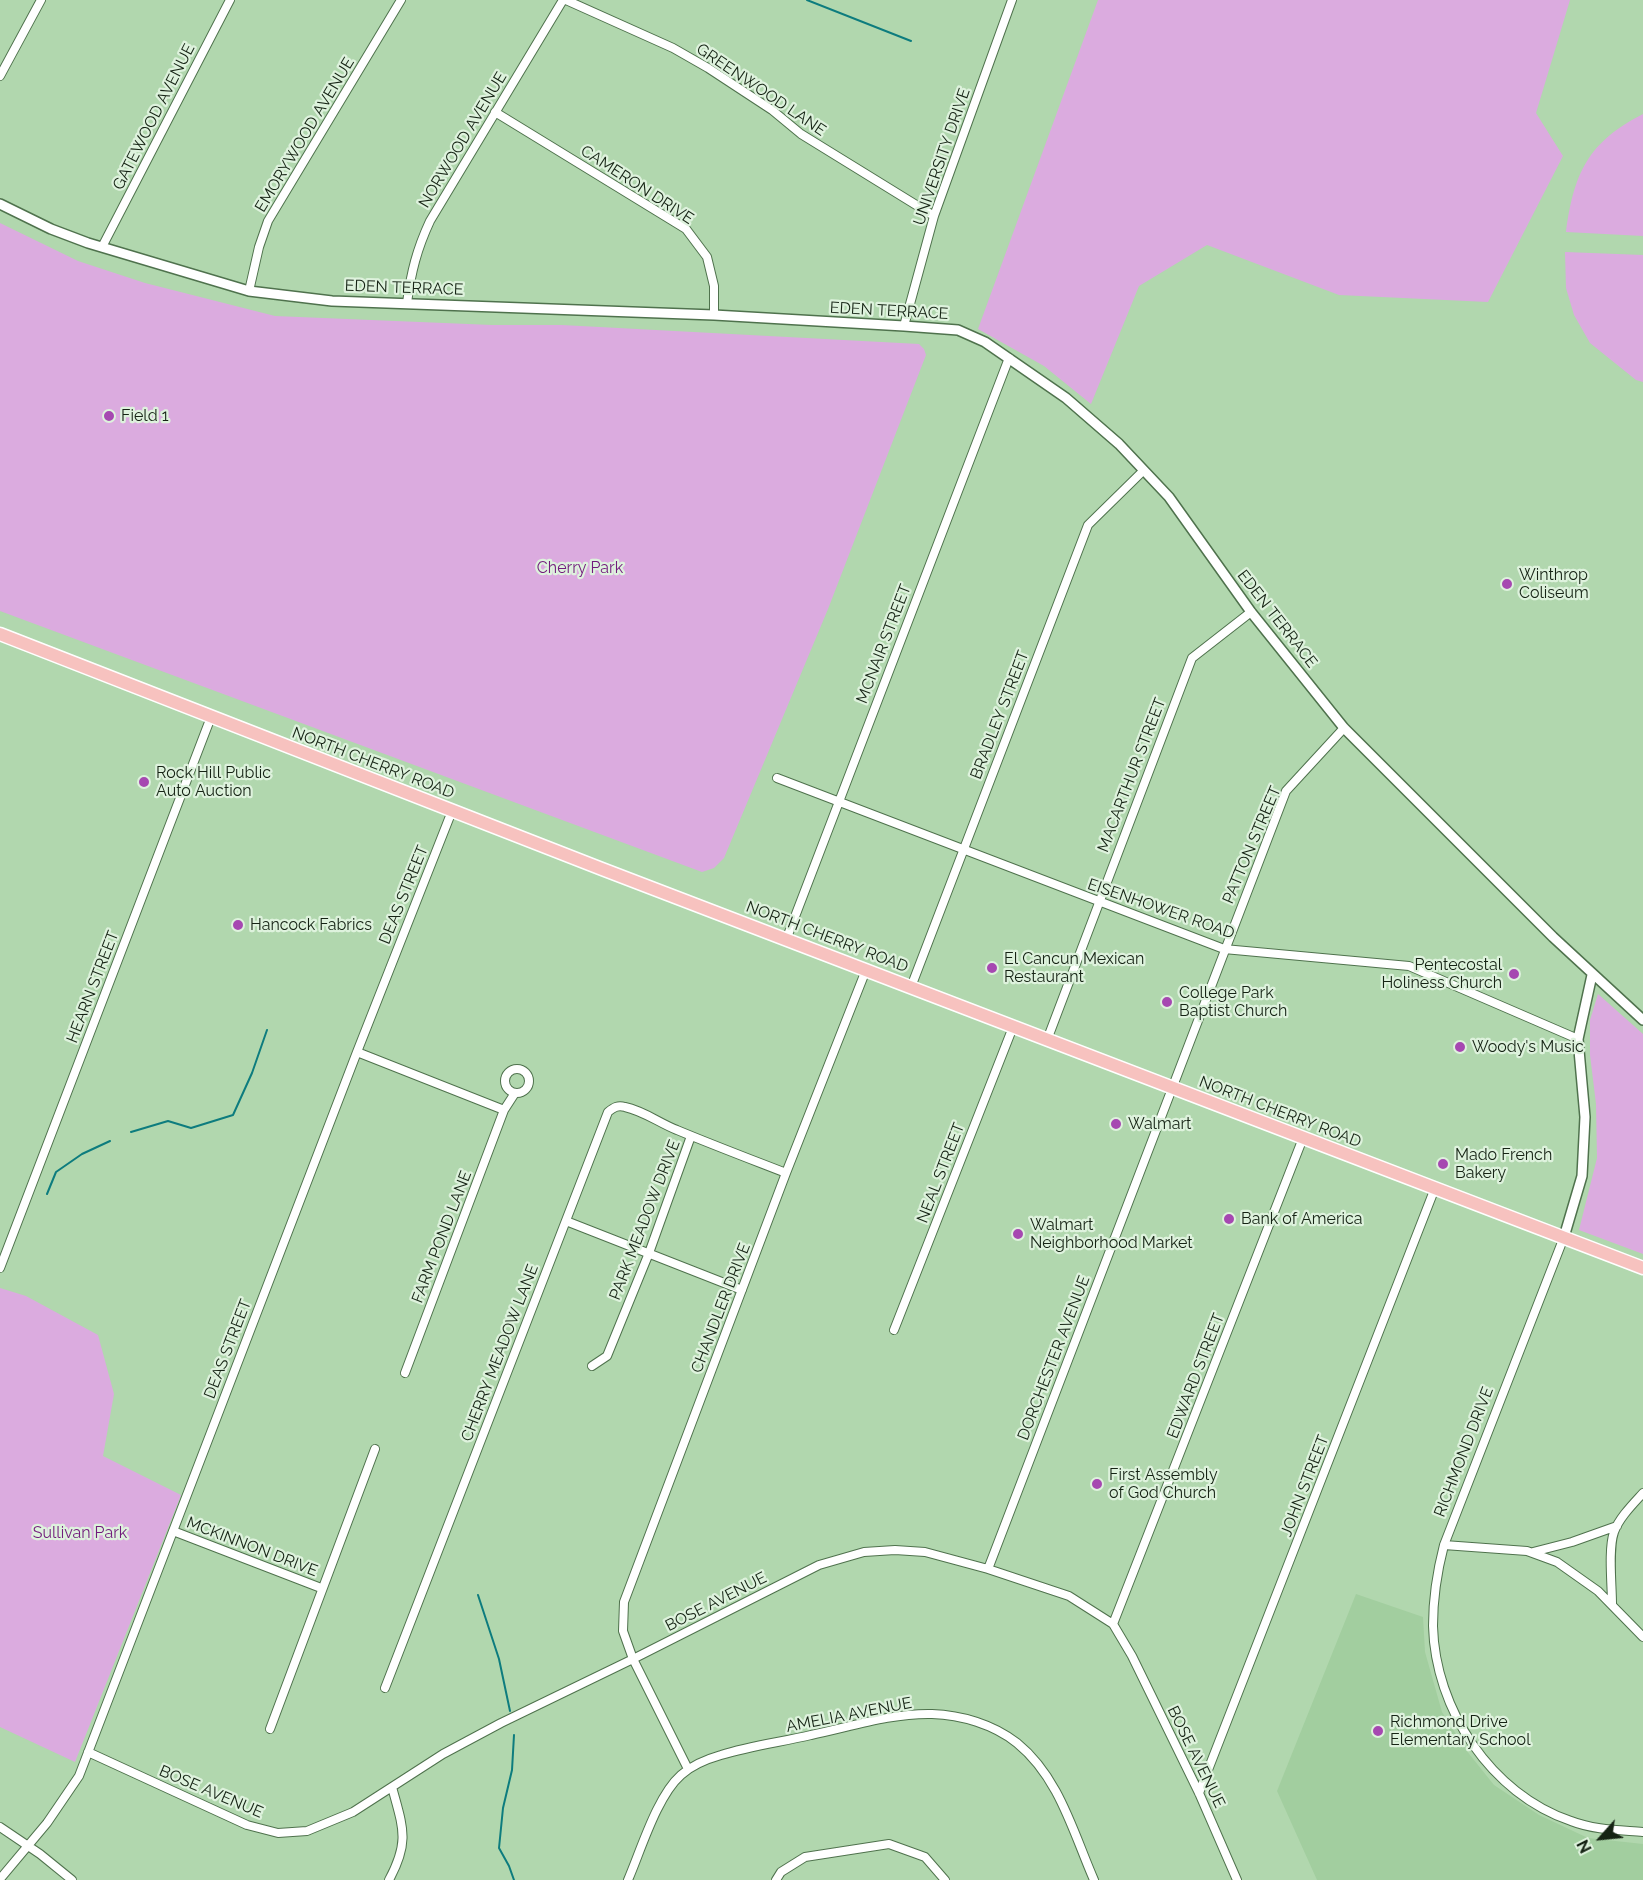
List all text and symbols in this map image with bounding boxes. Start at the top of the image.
street label: GREENWOOD LANE [693,40,829,140]
street label: GATEWOOD AVENUE [109,41,199,193]
street label: EMORYWOOD AVENUE [251,54,359,216]
street label: NORWOOD AVENUE [415,69,511,211]
street label: UNIVERSITY DRIVE [910,86,974,228]
street label: CAMERON DRIVE [577,141,697,229]
street label: EDEN TERRACE [344,276,464,300]
street label: EDEN TERRACE [829,298,949,324]
place label: Field 1 [121,406,169,426]
marker: Field 1 [102,409,116,423]
park label: Cherry Park [537,558,623,578]
place label: Winthrop Coliseum [1519,565,1589,603]
street label: EDEN TERRACE [1233,566,1321,672]
marker: Winthrop Coliseum [1500,577,1514,591]
street label: MCNAIR STREET [852,582,916,706]
street label: BRADLEY STREET [967,648,1033,782]
street label: MACARTHUR STREET [1094,695,1170,855]
street label: NORTH CHERRY ROAD [289,723,457,803]
place label: Rock Hill Public Auto Auction [156,763,271,801]
marker: Rock Hill Public Auto Auction [137,775,151,789]
street label: PATTON STREET [1219,783,1285,907]
street label: DEAS STREET [375,843,433,947]
street label: EISENHOWER ROAD [1085,875,1237,943]
street label: NORTH CHERRY ROAD [743,897,911,977]
place label: Hancock Fabrics [250,915,372,935]
marker: Hancock Fabrics [231,918,245,932]
street label: HEARN STREET [63,928,123,1046]
place label: El Cancun Mexican Restaurant [1004,949,1144,987]
place label: Pentecostal Holiness Church [1381,955,1502,993]
marker: El Cancun Mexican Restaurant [985,961,999,975]
marker: Pentecostal Holiness Church [1507,967,1521,981]
place label: College Park Baptist Church [1179,983,1287,1021]
marker: College Park Baptist Church [1160,995,1174,1009]
place label: Woody's Music [1472,1037,1584,1057]
marker: Woody's Music [1453,1040,1467,1054]
street label: NORTH CHERRY ROAD [1196,1072,1364,1152]
place label: Walmart [1128,1114,1191,1134]
marker: Walmart [1109,1117,1123,1131]
street label: NEAL STREET [913,1120,969,1226]
street label: PARK MEADOW DRIVE [606,1137,684,1303]
place label: Mado French Bakery [1455,1145,1552,1183]
marker: Mado French Bakery [1436,1157,1450,1171]
street label: FARM POND LANE [408,1168,476,1306]
place label: Bank of America [1241,1209,1363,1229]
marker: Bank of America [1222,1212,1236,1226]
place label: Walmart Neighborhood Market [1030,1215,1193,1253]
marker: Walmart Neighborhood Market [1011,1227,1025,1241]
street label: CHANDLER DRIVE [687,1240,755,1376]
street label: CHERRY MEADOW LANE [457,1262,543,1444]
street label: DORCHESTER AVENUE [1014,1273,1094,1443]
street label: DEAS STREET [200,1297,256,1401]
street label: EDWARD STREET [1163,1311,1229,1441]
street label: RICHMOND DRIVE [1430,1384,1498,1520]
street label: JOHN STREET [1277,1433,1333,1539]
place label: First Assembly of God Church [1109,1465,1218,1503]
marker: First Assembly of God Church [1090,1477,1104,1491]
street label: MCKINNON DRIVE [184,1513,320,1581]
park label: Sullivan Park [33,1523,127,1543]
street label: BOSE AVENUE [662,1568,770,1636]
street label: AMELIA AVENUE [785,1693,913,1737]
street label: BOSE AVENUE [1163,1703,1229,1811]
place label: Richmond Drive Elementary School [1390,1712,1530,1750]
marker: Richmond Drive Elementary School [1371,1724,1385,1738]
street label: BOSE AVENUE [156,1762,266,1822]
north arrow [1571,1808,1631,1868]
text: N [1573,1837,1596,1856]

